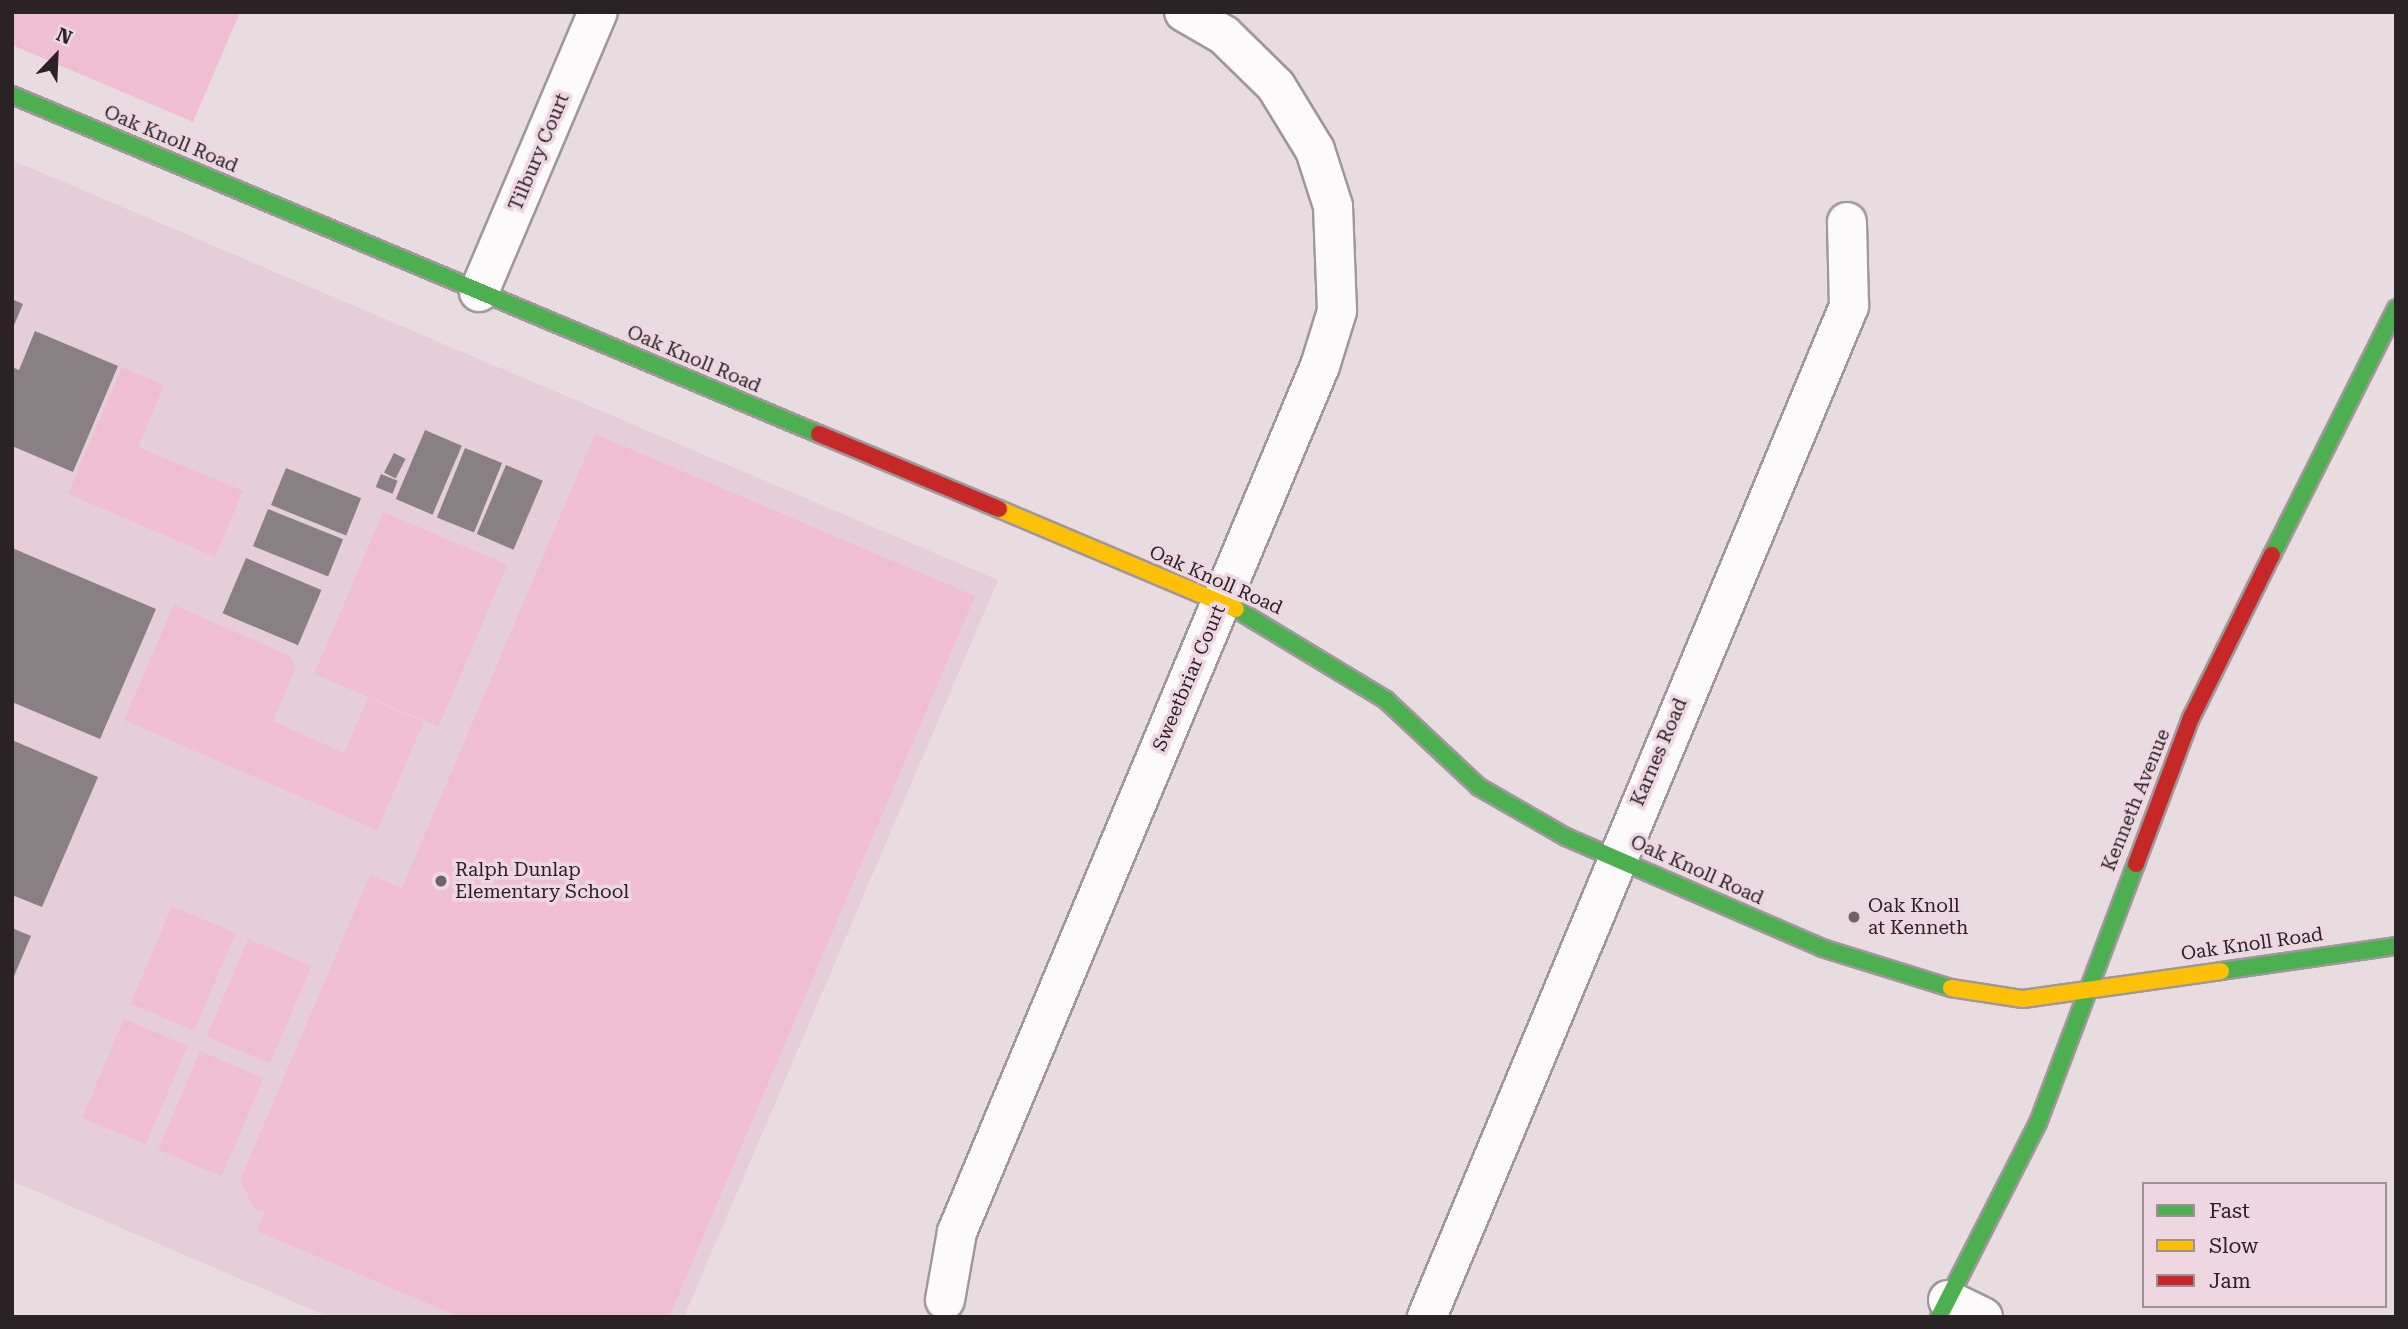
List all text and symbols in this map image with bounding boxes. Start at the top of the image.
north arrow [21,21,91,91]
text: N [53,23,76,50]
street label: Tilbury Court [504,90,574,214]
street label: Oak Knoll Road [101,101,241,177]
street label: Oak Knoll Road [624,321,764,397]
street label: Oak Knoll Road [1146,540,1286,620]
street label: Sweetbriar Court [1148,601,1230,755]
street label: Karnes Road [1626,695,1692,809]
street label: Kenneth Avenue [2097,726,2175,874]
street label: Oak Knoll Road [1627,830,1767,910]
place label: Ralph Dunlap Elementary School [455,859,629,903]
marker: Ralph Dunlap Elementary School [433,873,449,889]
place label: Oak Knoll at Kenneth [1868,895,1968,939]
marker: Oak Knoll at Kenneth [1846,909,1862,925]
street label: Oak Knoll Road [2179,923,2325,965]
legend [2142,1182,2387,1308]
text: Fast [2209,1199,2250,1223]
text: Slow [2209,1234,2258,1258]
text: Jam [2209,1269,2251,1293]

